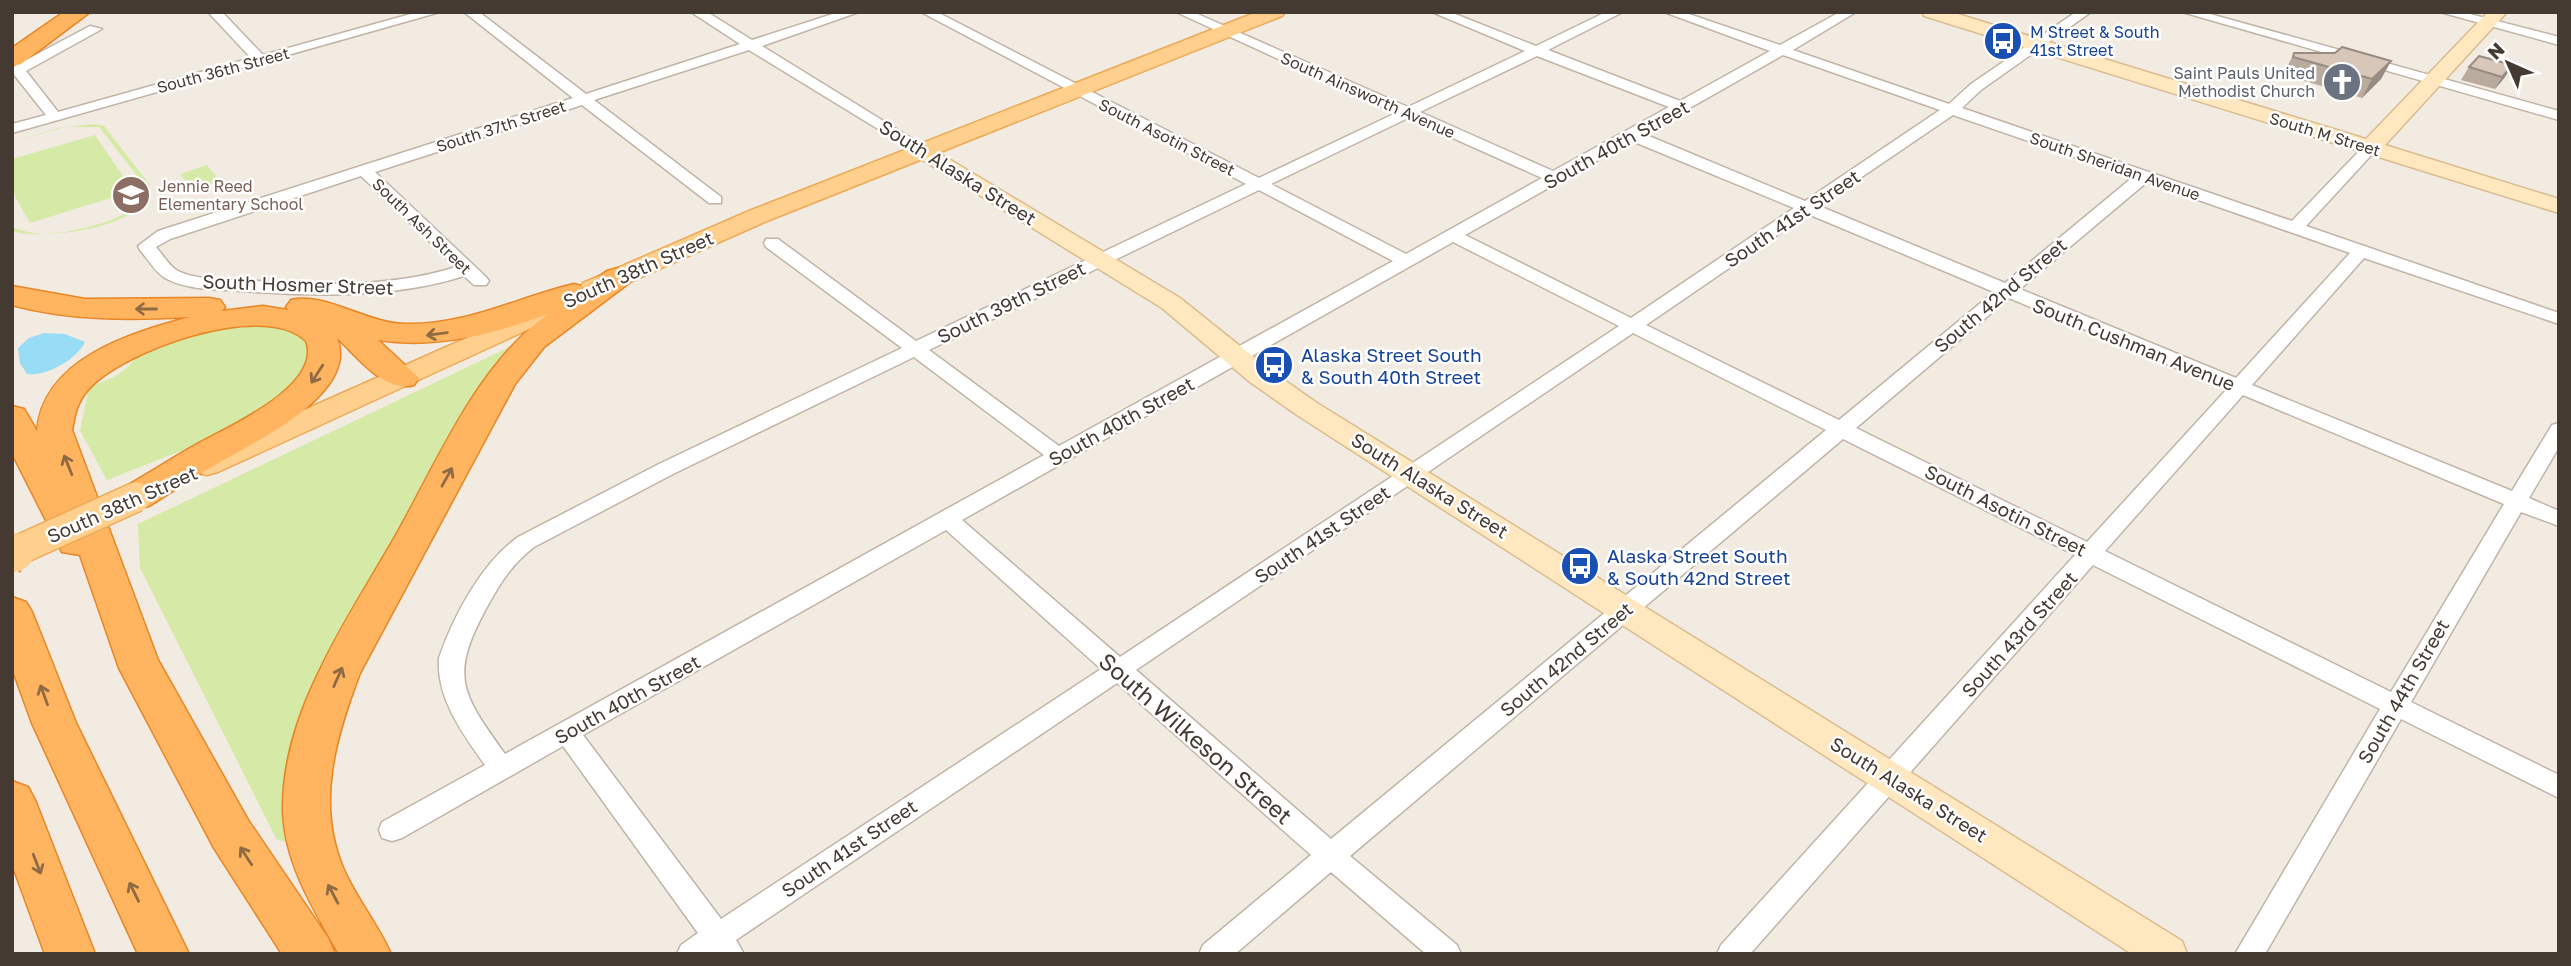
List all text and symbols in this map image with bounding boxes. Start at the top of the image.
bus stop icon: M Street & South 41st Street [1982,20,2024,62]
place label: M Street & South 41st Street [2030,22,2160,60]
north arrow [2473,28,2543,98]
text: N [2482,37,2509,64]
street label: South 36th Street [155,43,291,97]
street label: South Ainsworth Avenue [1278,47,1458,143]
church icon: Saint Pauls United Methodist Church [2321,61,2363,103]
place label: Saint Pauls United Methodist Church [2173,63,2315,101]
street label: South Asotin Street [1095,94,1239,180]
street label: South 40th Street [1539,94,1693,194]
street label: South 37th Street [434,96,568,156]
street label: South M Street [2267,108,2383,160]
street label: South Alaska Street [875,114,1041,230]
street label: South Sheridan Avenue [2027,127,2203,205]
street label: South 41st Street [1720,164,1864,272]
school or university icon: Jennie Reed Elementary School [110,174,152,216]
street label: South Ash Street [368,174,476,278]
place label: Jennie Reed Elementary School [158,176,303,214]
street label: South 38th Street [559,226,717,312]
street label: South 42nd Street [1929,233,2071,357]
street label: South 39th Street [933,256,1089,348]
street label: South Hosmer Street [202,269,394,299]
street label: South Cushman Avenue [2029,293,2239,395]
one-way arrow [135,302,158,316]
one-way arrow [426,328,448,341]
place label: Alaska Street South & South 40th Street [1301,343,1482,388]
bus stop icon: Alaska Street South & South 40th Street [1253,344,1295,386]
one-way arrow [310,364,324,383]
street label: South 40th Street [1044,371,1198,471]
street label: South Alaska Street [1347,427,1513,543]
one-way arrow [61,455,74,476]
street label: South Asotin Street [1921,459,2091,561]
street label: South 38th Street [43,461,201,547]
one-way arrow [440,468,454,488]
street label: South 41st Street [1250,480,1394,588]
place label: Alaska Street South & South 42nd Street [1607,544,1791,589]
bus stop icon: Alaska Street South & South 42nd Street [1559,545,1601,587]
street label: South 43rd Street [1956,566,2082,702]
street label: South 42nd Street [1495,597,1637,721]
street label: South 44th Street [2352,615,2454,767]
street label: South Wilkeson Street [1094,646,1298,830]
street label: South 40th Street [550,649,704,749]
one-way arrow [332,667,345,688]
one-way arrow [37,685,49,707]
street label: South Alaska Street [1826,731,1992,847]
street label: South 41st Street [777,794,921,902]
one-way arrow [239,846,253,866]
one-way arrow [32,852,44,874]
one-way arrow [127,882,141,903]
one-way arrow [326,884,340,904]

